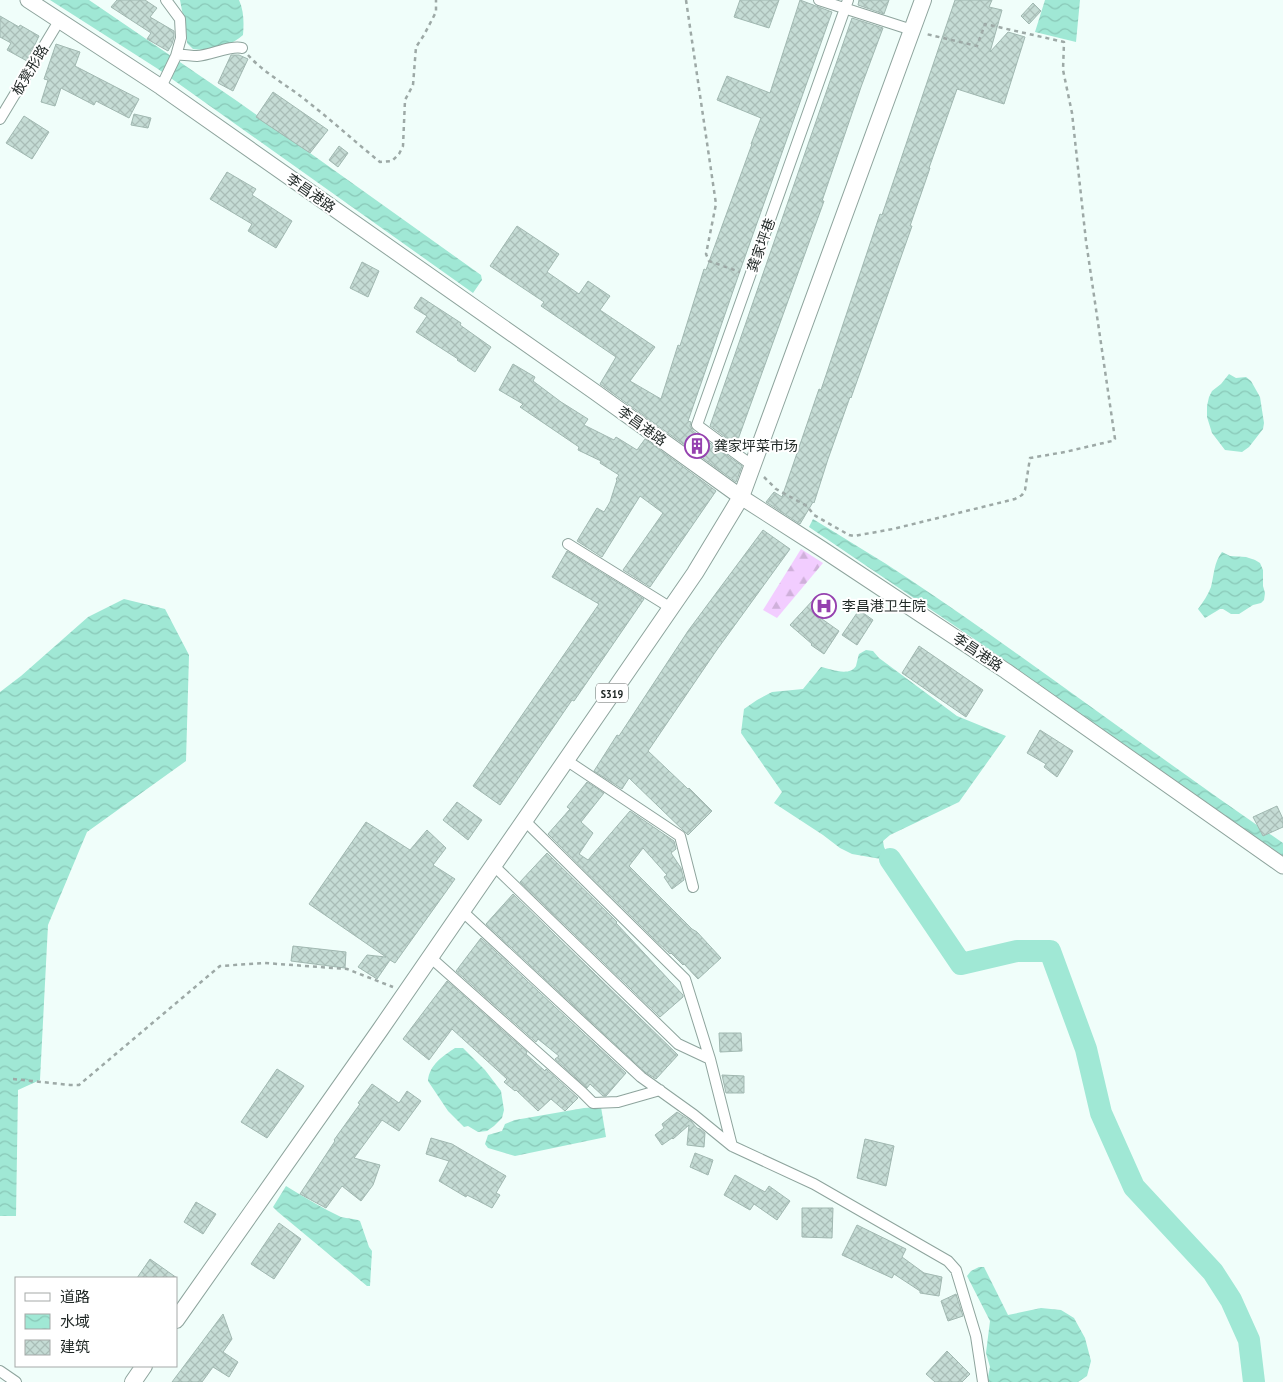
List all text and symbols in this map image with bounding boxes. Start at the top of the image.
street label: 板凳形路 [8,41,52,99]
street label: 李昌港路 [283,170,339,216]
street label: 龚家坪巷 [743,216,779,274]
street label: 李昌港路 [614,402,670,450]
building icon: 龚家坪菜市场 [684,433,710,459]
place label: 龚家坪菜市场 [714,437,798,455]
hospital icon: 李昌港卫生院 [811,593,837,619]
place label: 李昌港卫生院 [842,597,926,615]
street label: 李昌港路 [950,629,1006,675]
road number: S319 [596,684,628,702]
legend [15,1277,178,1367]
text: 道路 [60,1287,90,1306]
text: 水域 [60,1312,90,1331]
text: 建筑 [60,1337,90,1356]

